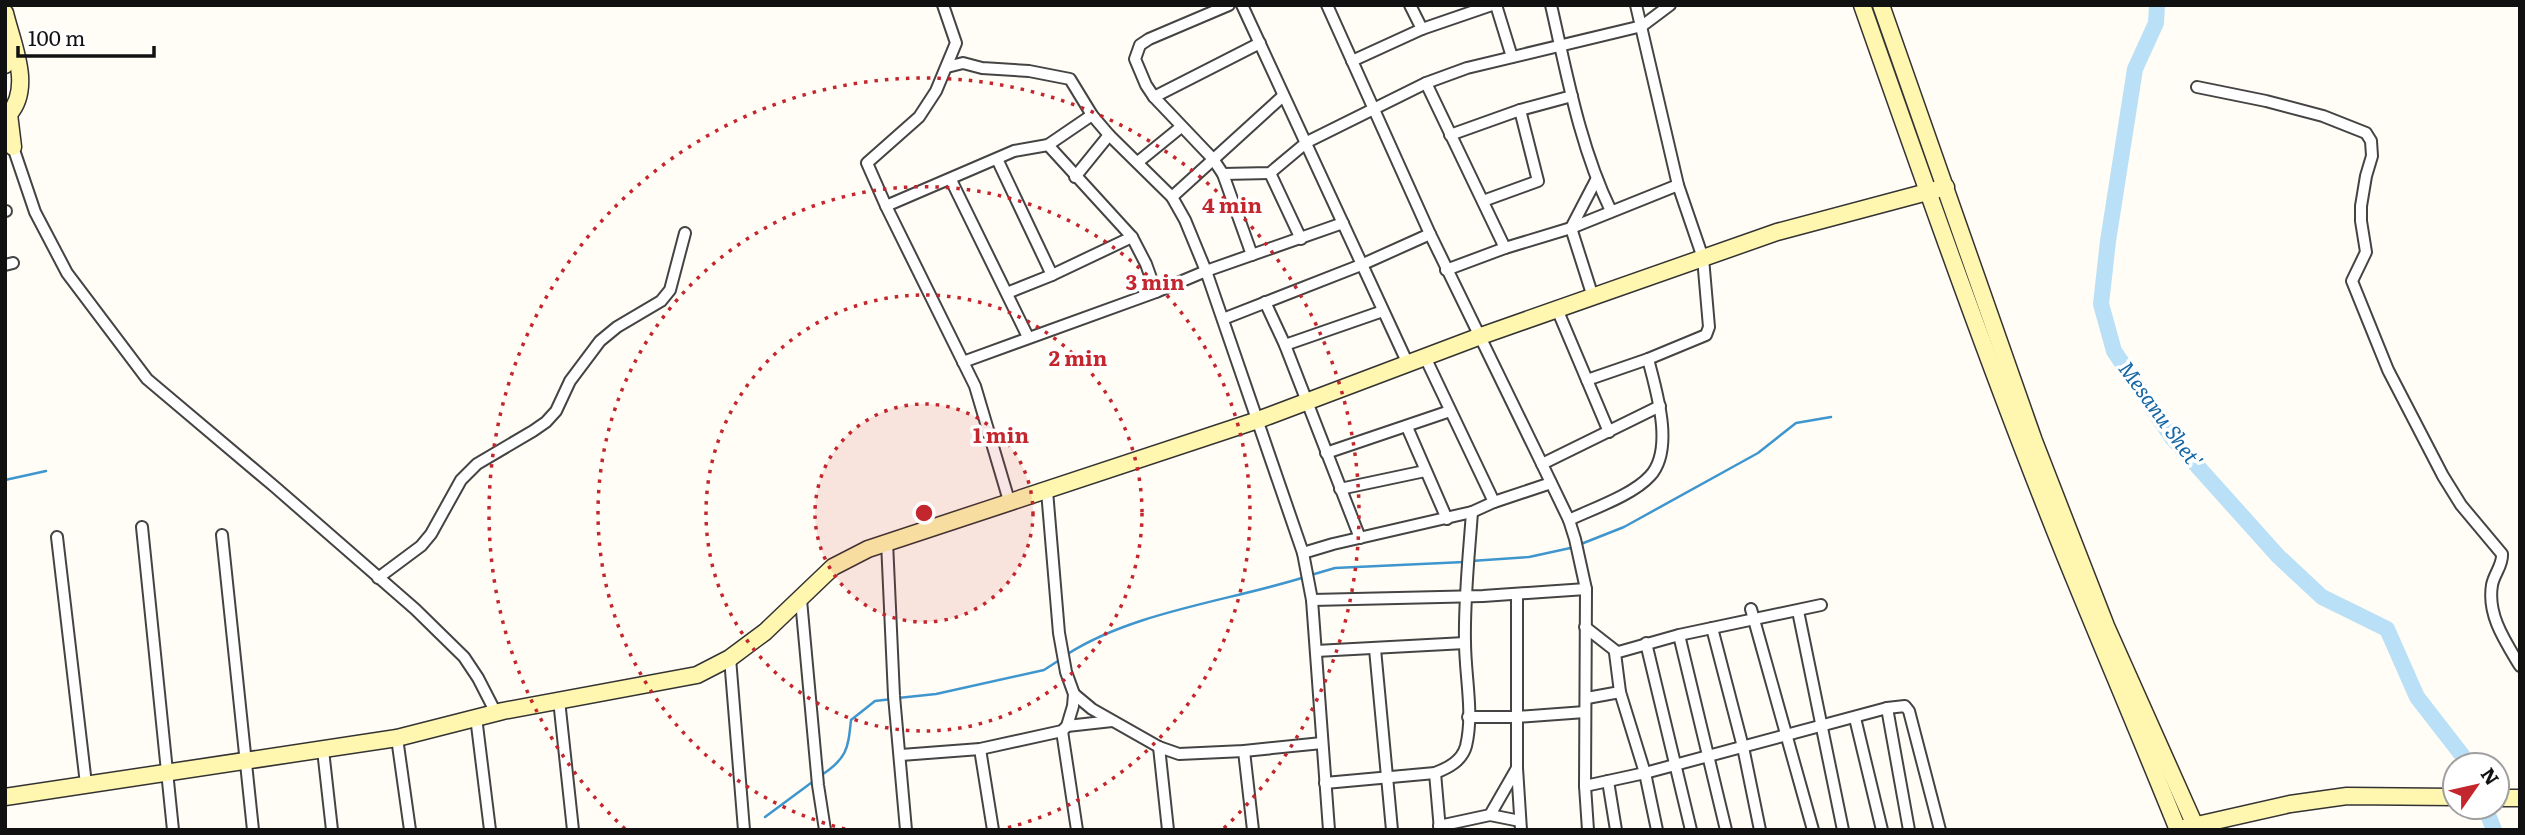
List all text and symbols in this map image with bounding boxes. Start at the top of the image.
scale bar [18,14,154,58]
text: 100 m [28,21,85,52]
text: 4 min [1202,188,1262,219]
text: 3 min [1125,265,1185,296]
text: 2 min [1049,341,1108,372]
water label: Mesanu Shet' [2113,354,2211,473]
text: 1 min [973,418,1029,449]
centre of rings [912,501,936,525]
north arrow [2441,751,2511,821]
text: N [2475,761,2507,790]

